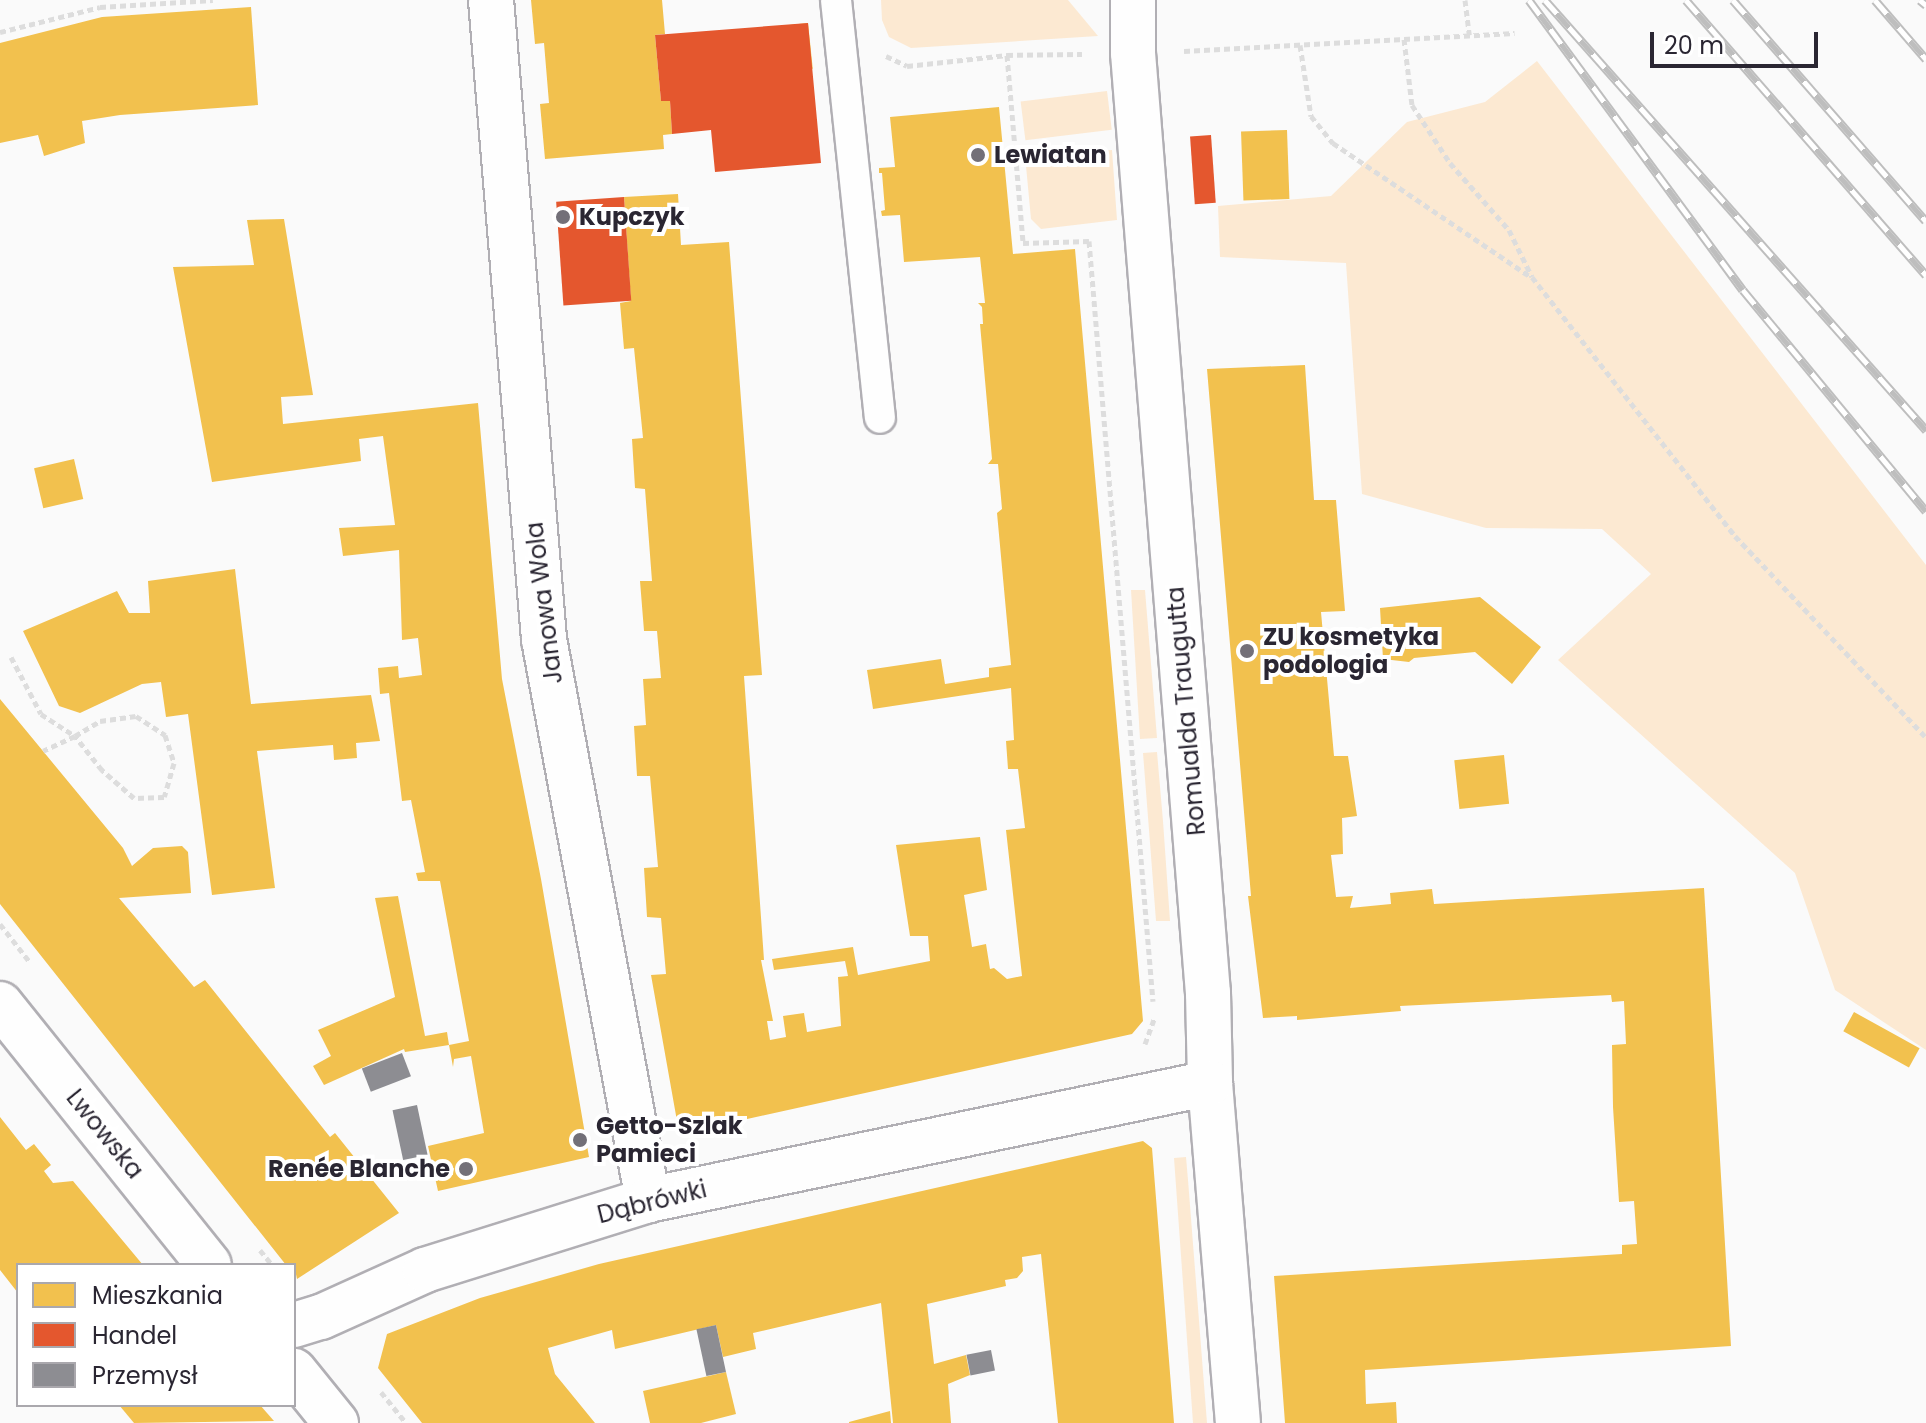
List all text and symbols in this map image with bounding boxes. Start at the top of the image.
scale bar [1654,16,1822,66]
text: 20 m [1664,29,1724,62]
place label: Lewiatan [994,141,1107,169]
marker: Lewiatan [969,146,987,164]
place label: Kupczyk [579,203,685,231]
marker: Kupczyk [554,208,572,226]
street label: Janowa Wola [520,520,568,686]
street label: Romualda Traugutta [1161,585,1211,837]
place label: ZU kosmetyka podologia [1263,623,1439,679]
marker: ZU kosmetyka podologia [1238,642,1256,660]
street label: Lwowska [60,1084,150,1184]
place label: Getto-Szlak Pamieci [596,1112,743,1168]
marker: Getto-Szlak Pamieci [571,1131,589,1149]
place label: Renée Blanche [268,1155,450,1183]
marker: Renée Blanche [457,1160,475,1178]
street label: Dąbrówki [594,1175,710,1229]
legend [16,1263,296,1407]
text: Mieszkania [92,1279,223,1312]
text: Handel [92,1319,177,1352]
text: Przemysł [92,1359,197,1392]

